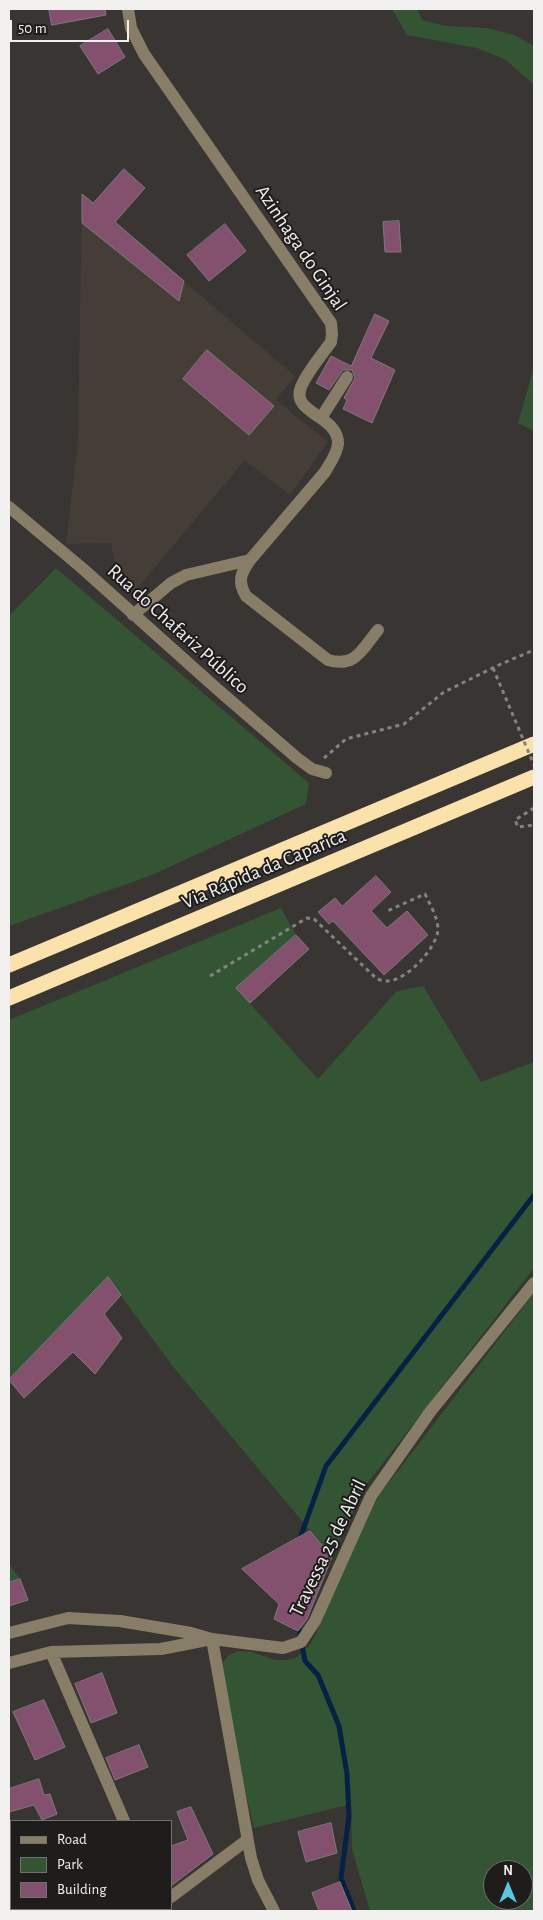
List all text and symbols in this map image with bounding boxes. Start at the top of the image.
scale bar [12,10,131,42]
text: 50 m [18,21,47,36]
street label: Azinhaga do Ginjal [250,180,352,316]
street label: Rua do Chafariz Público [102,559,254,699]
street label: Via Rápida da Caparica [178,824,350,914]
street label: Travessa 25 de Abril [284,1475,372,1621]
legend [10,1820,172,1910]
text: Road [57,1832,87,1847]
text: Park [57,1857,83,1872]
north arrow [483,1860,533,1910]
text: N [503,1864,513,1878]
text: Building [57,1882,107,1897]

